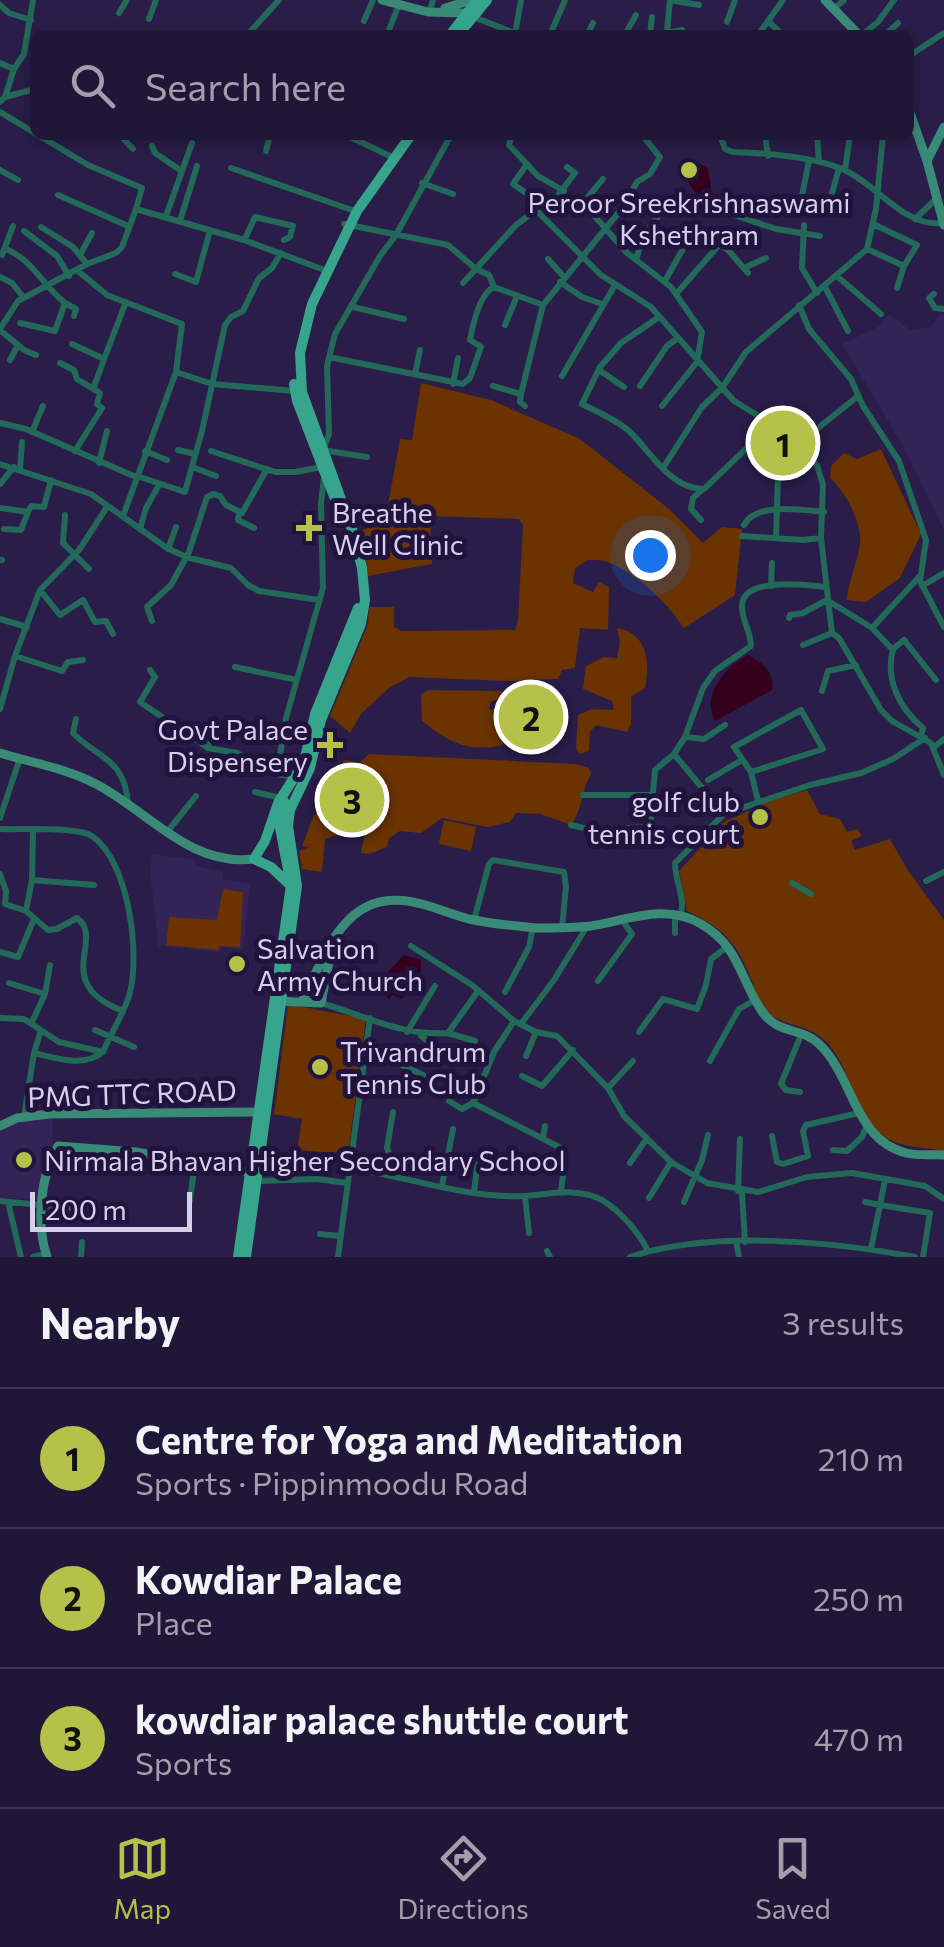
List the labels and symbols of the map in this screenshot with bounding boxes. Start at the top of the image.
marker: Peroor Sreekrishnaswami Kshethram [678,159,700,181]
place label: Peroor Sreekrishnaswami Kshethram [527,185,851,251]
pin: 1 [750,406,816,480]
place label: Breathe Well Clinic [332,495,464,561]
marker: Breathe Well Clinic [296,515,322,541]
your location [625,530,676,581]
pin: 2 [498,680,564,754]
place label: Govt Palace Dispensery [157,712,308,778]
marker: Govt Palace Dispensery [317,732,343,758]
pin: 3 [320,762,384,838]
place label: golf club tennis court [588,784,740,850]
marker: golf club tennis court [749,806,771,828]
place label: Salvation Army Church [257,931,423,997]
marker: Salvation Army Church [226,953,248,975]
place label: Trivandrum Tennis Club [340,1034,486,1100]
marker: Trivandrum Tennis Club [309,1056,331,1078]
street label: PMG TTC ROAD [27,1072,237,1114]
place label: Nirmala Bhavan Higher Secondary School [44,1143,566,1177]
marker: Nirmala Bhavan Higher Secondary School [13,1149,35,1171]
scale bar [30,1187,192,1232]

